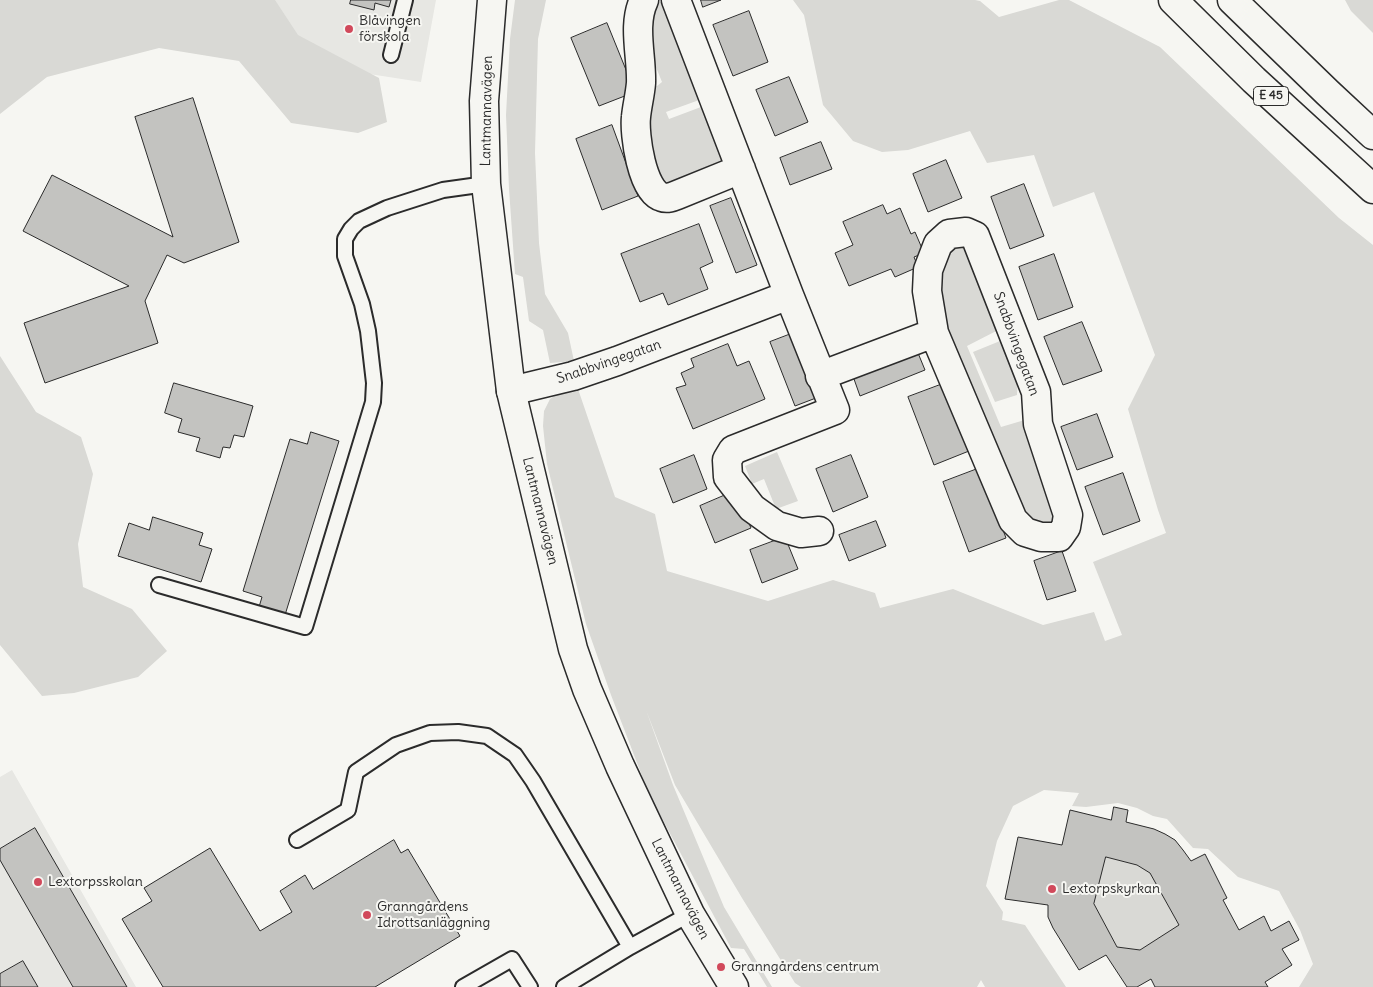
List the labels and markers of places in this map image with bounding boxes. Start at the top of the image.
place label: Blåvingen förskola [359,13,421,46]
marker: Blåvingen förskola [343,23,355,35]
place label: Lextorpsskolan [48,874,143,890]
marker: Lextorpsskolan [32,876,44,888]
place label: Lextorpskyrkan [1062,881,1160,897]
marker: Lextorpskyrkan [1046,883,1058,895]
place label: Granngårdens Idrottsanläggning [377,899,490,932]
marker: Granngårdens Idrottsanläggning [361,909,373,921]
place label: Granngårdens centrum [731,959,879,975]
marker: Granngårdens centrum [715,961,727,973]

